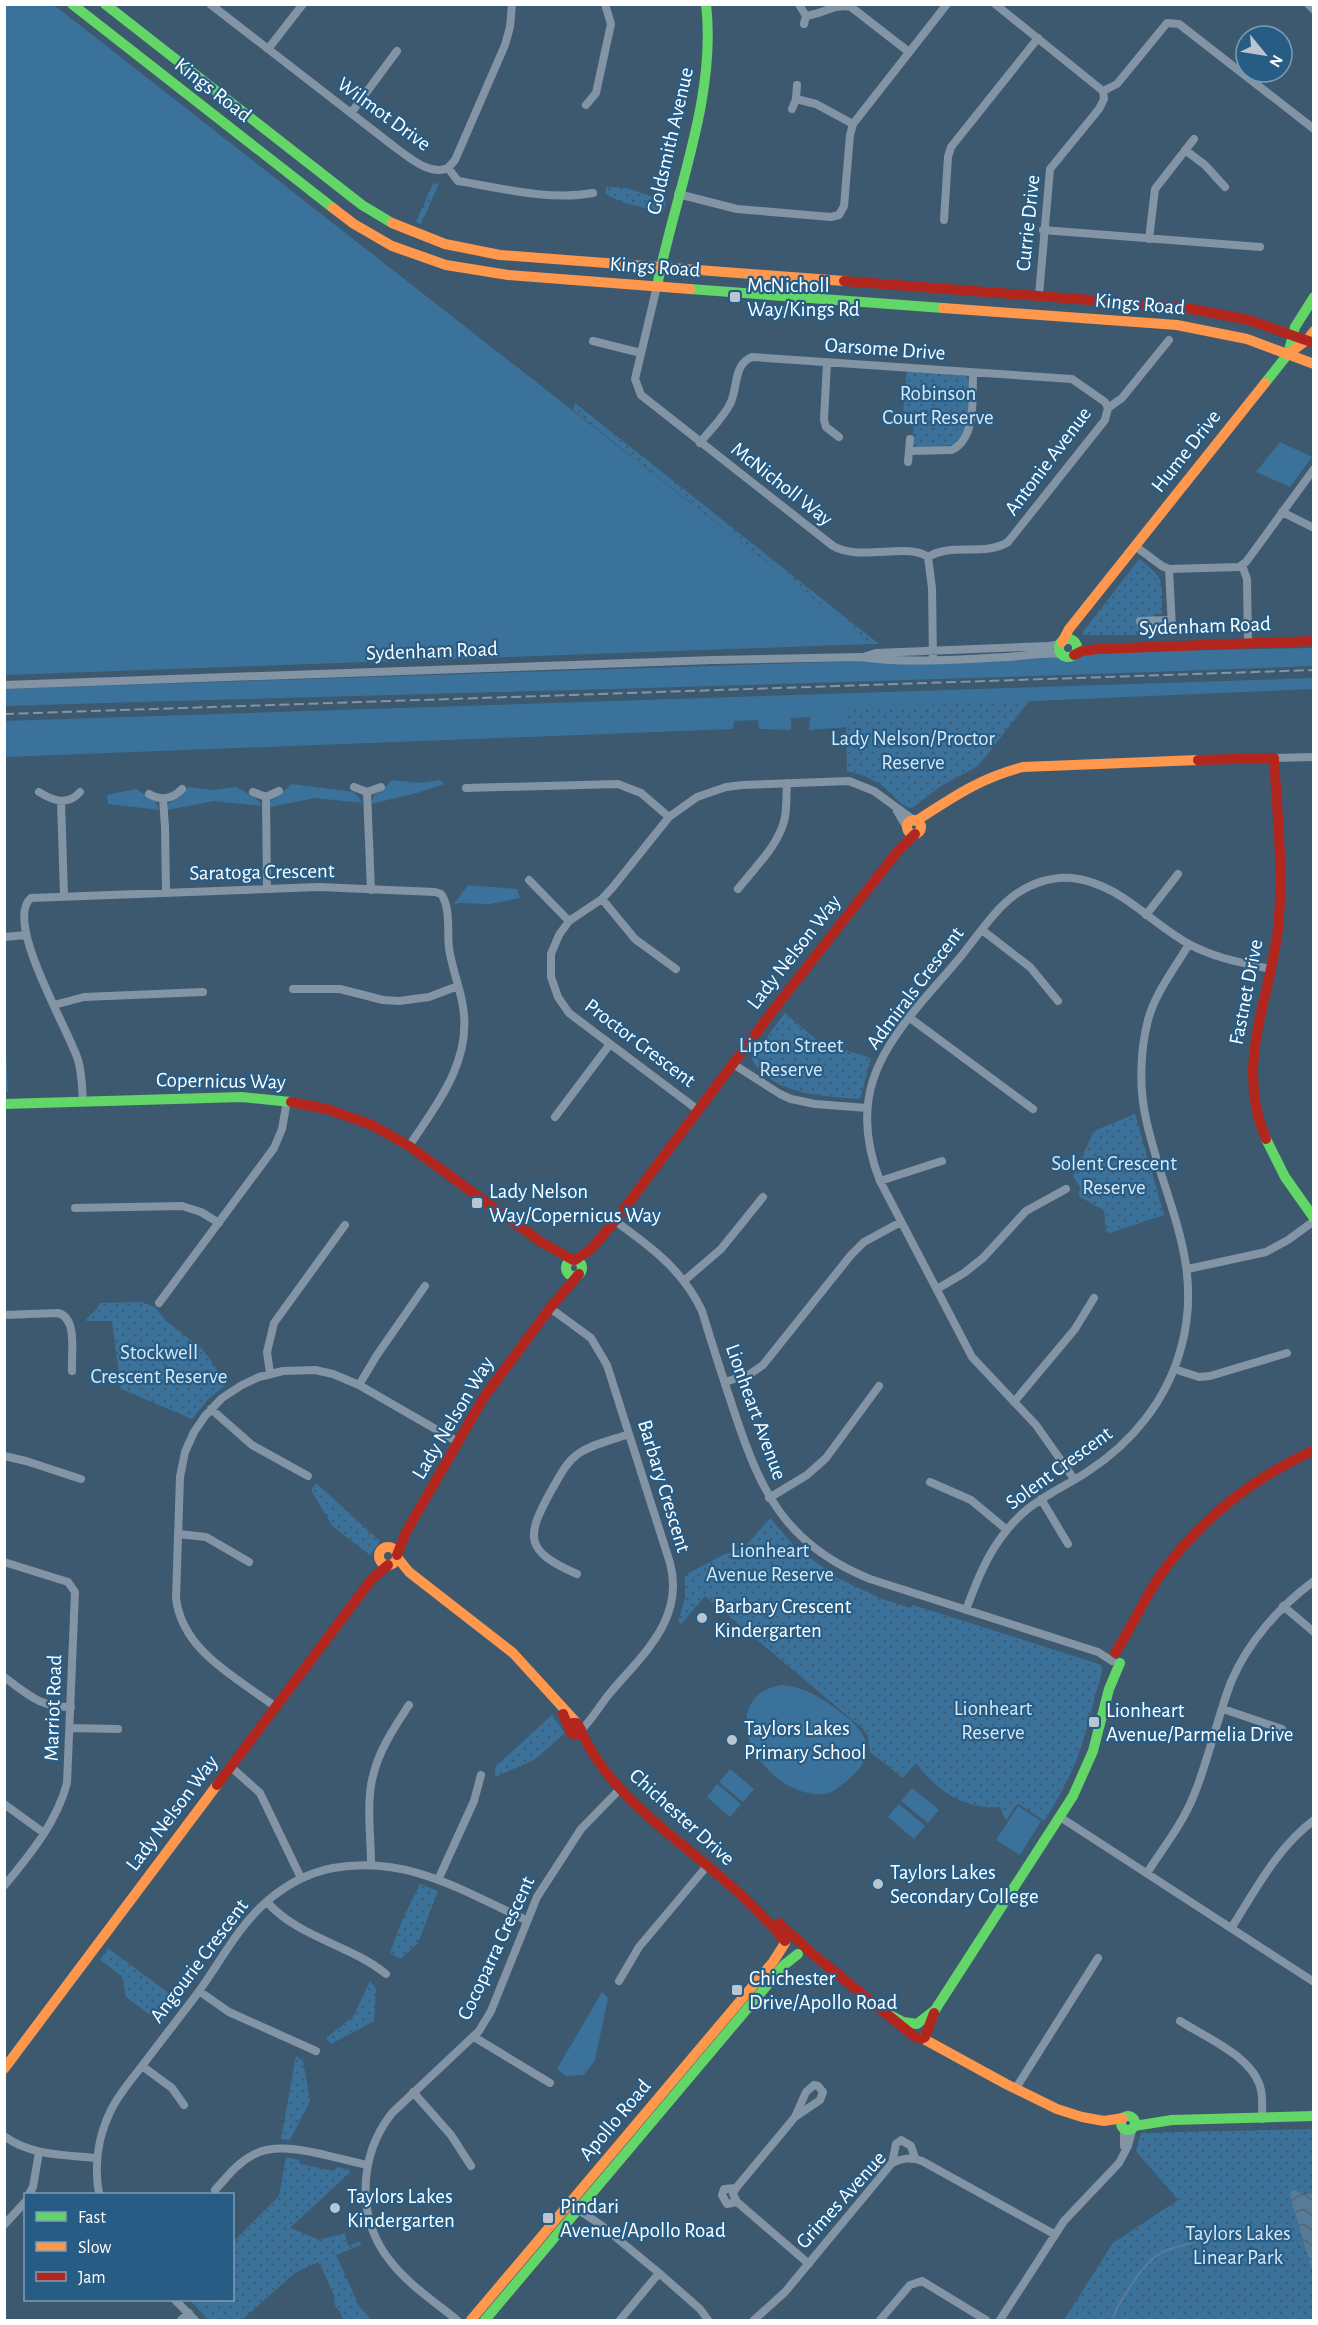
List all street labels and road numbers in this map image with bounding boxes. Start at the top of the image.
street label: Kings Road [171,54,255,126]
street label: Goldsmith Avenue [643,65,697,217]
street label: Wilmot Drive [333,73,435,155]
street label: Currie Drive [1013,174,1043,272]
street label: Kings Road [609,253,701,281]
street label: Kings Road [1094,290,1186,318]
street label: Oarsome Drive [824,334,946,364]
street label: Antonie Avenue [1001,403,1095,519]
street label: Hume Drive [1147,406,1225,496]
street label: McNicholl Way [727,438,837,530]
street label: Sydenham Road [1139,613,1271,639]
street label: Sydenham Road [366,638,498,664]
street label: Saratoga Crescent [189,860,335,884]
street label: Lady Nelson Way [743,891,845,1013]
street label: Admirals Crescent [862,923,968,1053]
street label: Fastnet Drive [1225,937,1267,1047]
street label: Proctor Crescent [581,995,699,1091]
street label: Copernicus Way [156,1069,286,1093]
street label: Lionheart Avenue [722,1341,790,1483]
street label: Lady Nelson Way [408,1353,498,1483]
street label: Barbary Crescent [634,1417,694,1555]
street label: Solent Crescent [1002,1422,1116,1513]
street label: Marriot Road [41,1654,65,1762]
street label: Lady Nelson Way [122,1751,222,1875]
street label: Chichester Drive [625,1765,739,1869]
street label: Cocoparra Crescent [454,1873,539,2023]
street label: Angourie Crescent [146,1895,252,2027]
street label: Apollo Road [575,2075,655,2165]
street label: Grimes Avenue [792,2147,890,2253]

